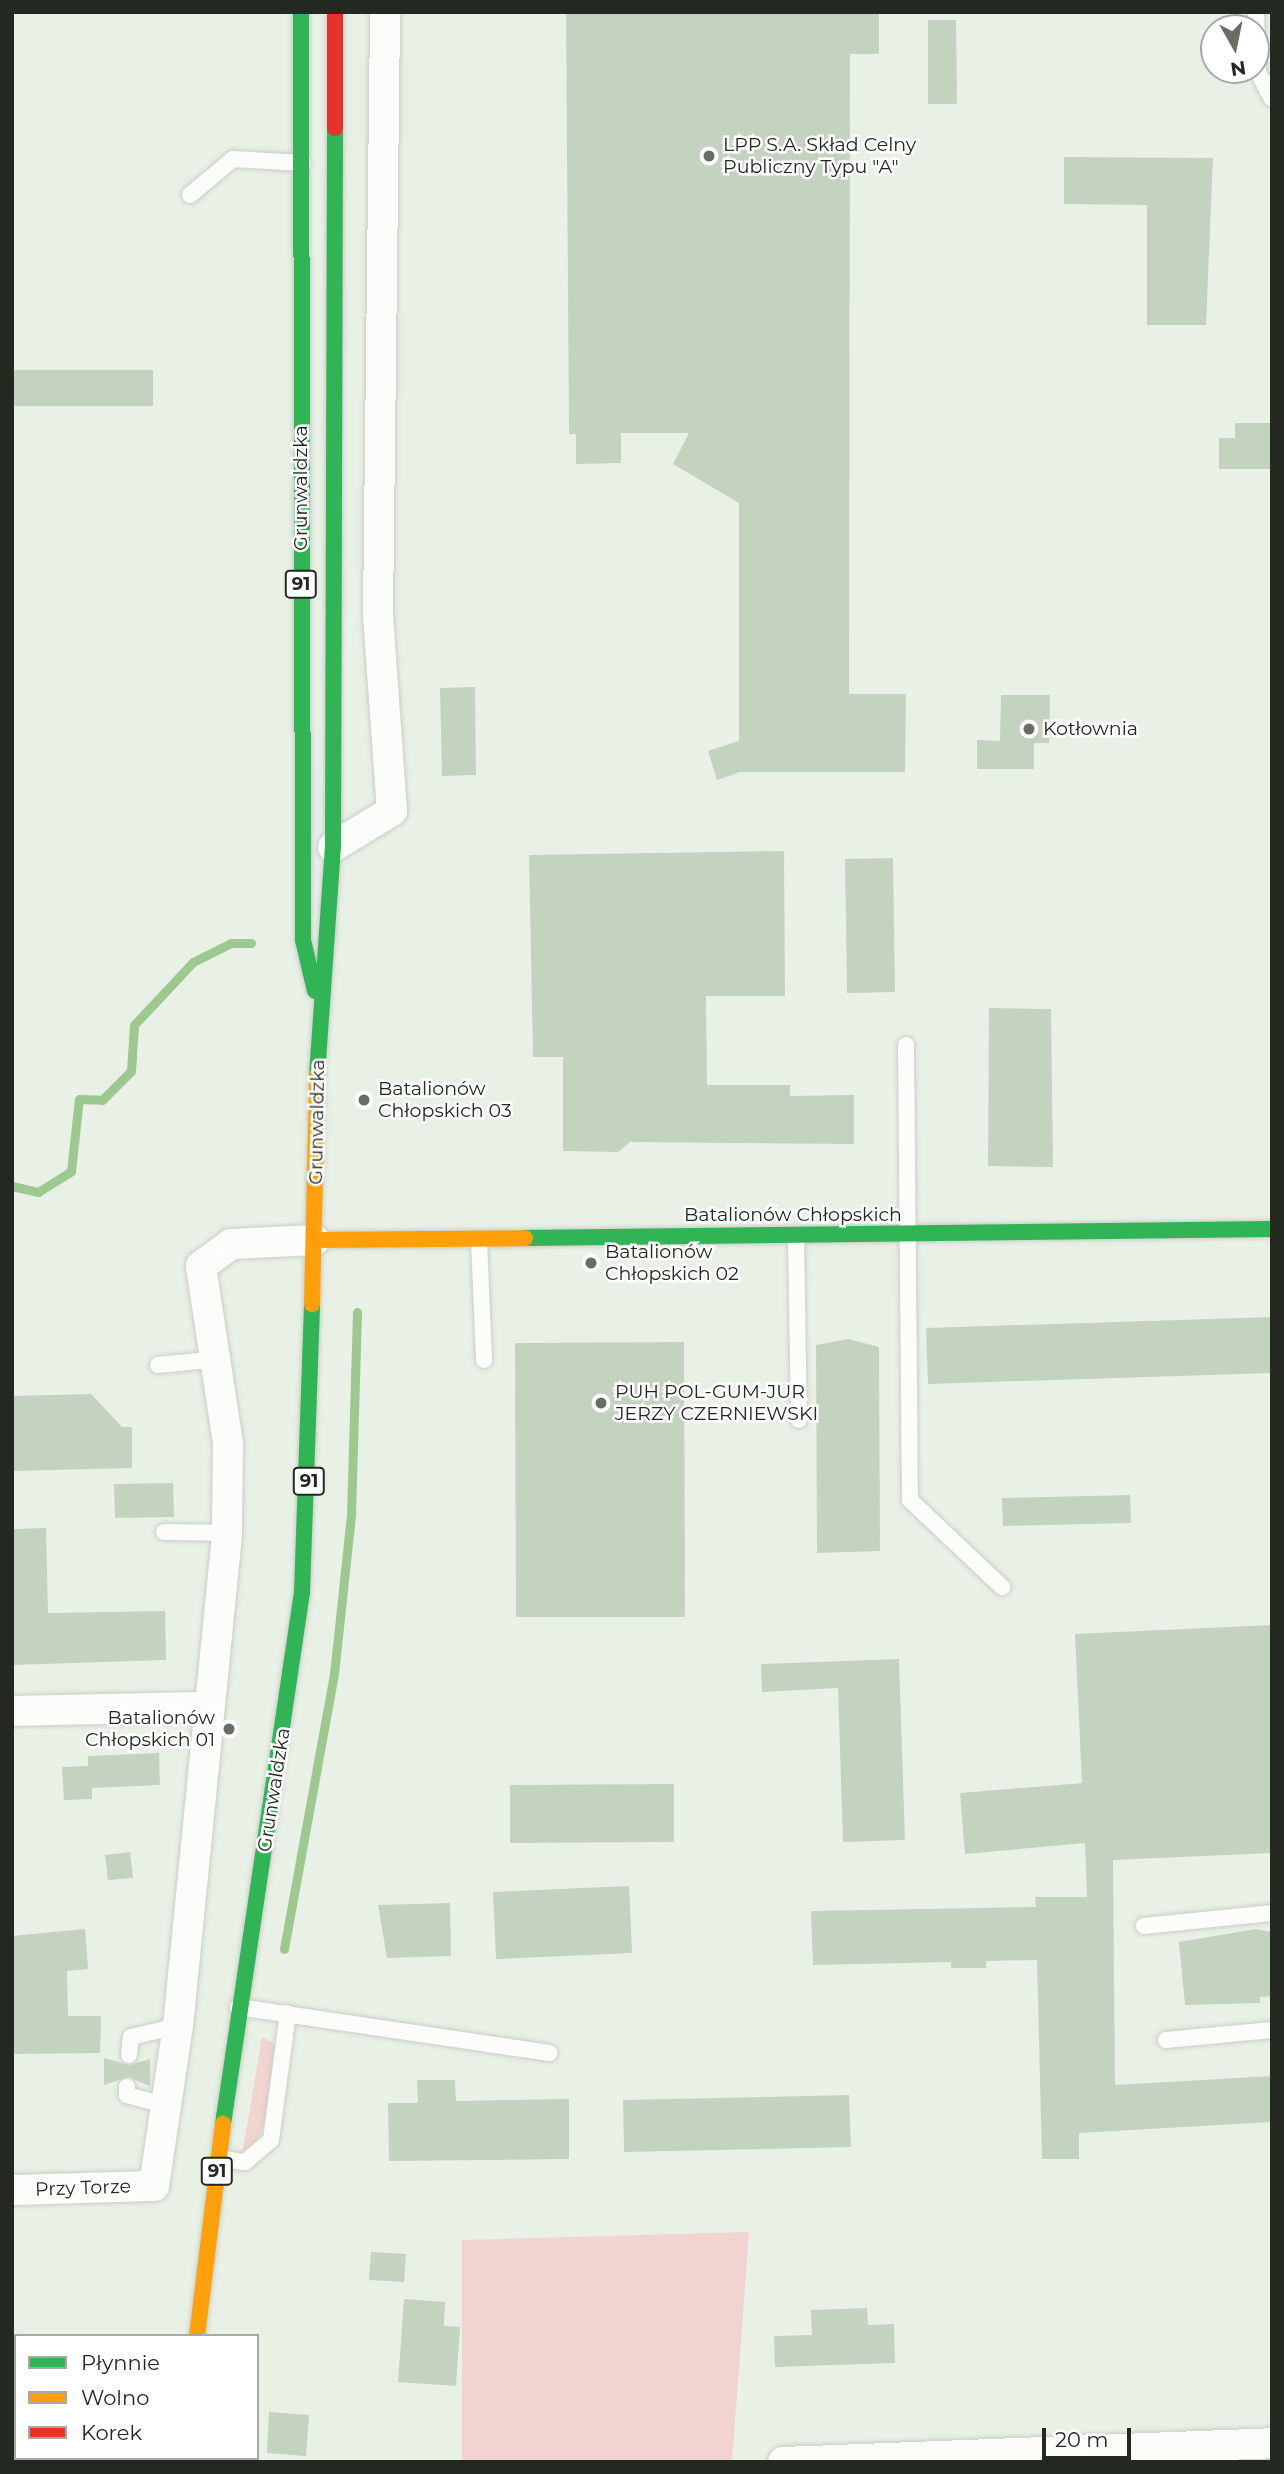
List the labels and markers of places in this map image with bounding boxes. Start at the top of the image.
place label: LPP S.A. Skład Celny Publiczny Typu "A" [723,134,916,178]
marker: LPP S.A. Skład Celny Publiczny Typu "A" [701,148,717,164]
place label: Kotłownia [1043,718,1138,740]
marker: Kotłownia [1021,721,1037,737]
place label: Batalionów Chłopskich 03 [378,1078,512,1122]
marker: Batalionów Chłopskich 03 [356,1092,372,1108]
place label: Batalionów Chłopskich 02 [605,1241,739,1285]
marker: Batalionów Chłopskich 02 [583,1255,599,1271]
place label: PUH POL-GUM-JUR JERZY CZERNIEWSKI [615,1381,818,1425]
marker: PUH POL-GUM-JUR JERZY CZERNIEWSKI [593,1395,609,1411]
place label: Batalionów Chłopskich 01 [85,1707,215,1751]
marker: Batalionów Chłopskich 01 [221,1721,237,1737]

